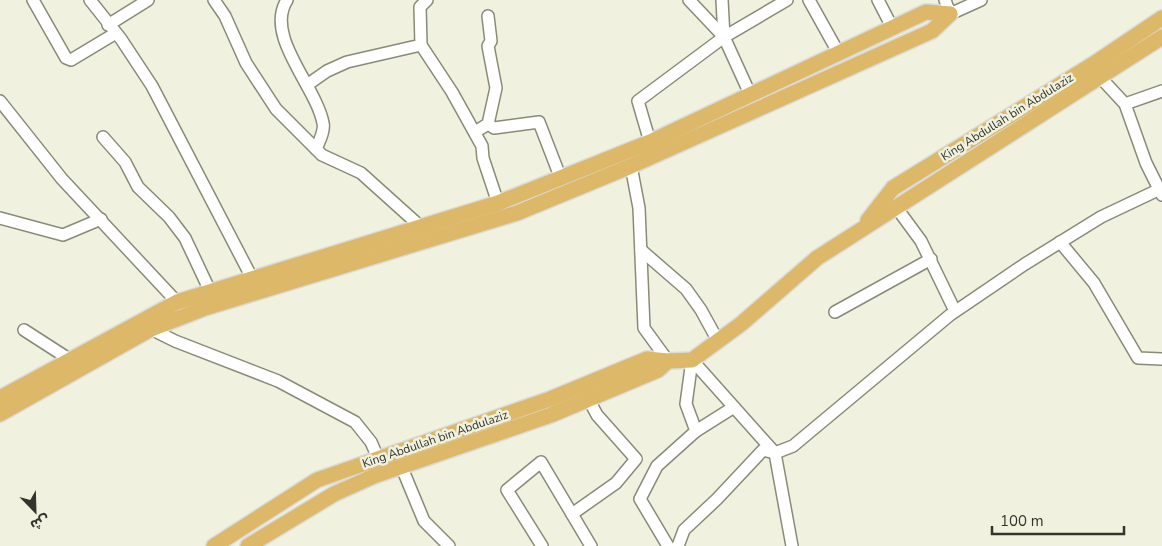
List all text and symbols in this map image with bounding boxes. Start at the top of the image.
street label: King Abdullah bin Abdulaziz [938,69,1076,164]
street label: King Abdullah bin Abdulaziz [360,406,510,471]
north arrow [10,486,60,536]
scale bar [992,504,1124,536]
text: ش [27,510,52,535]
text: 100 m [1000,511,1044,531]

